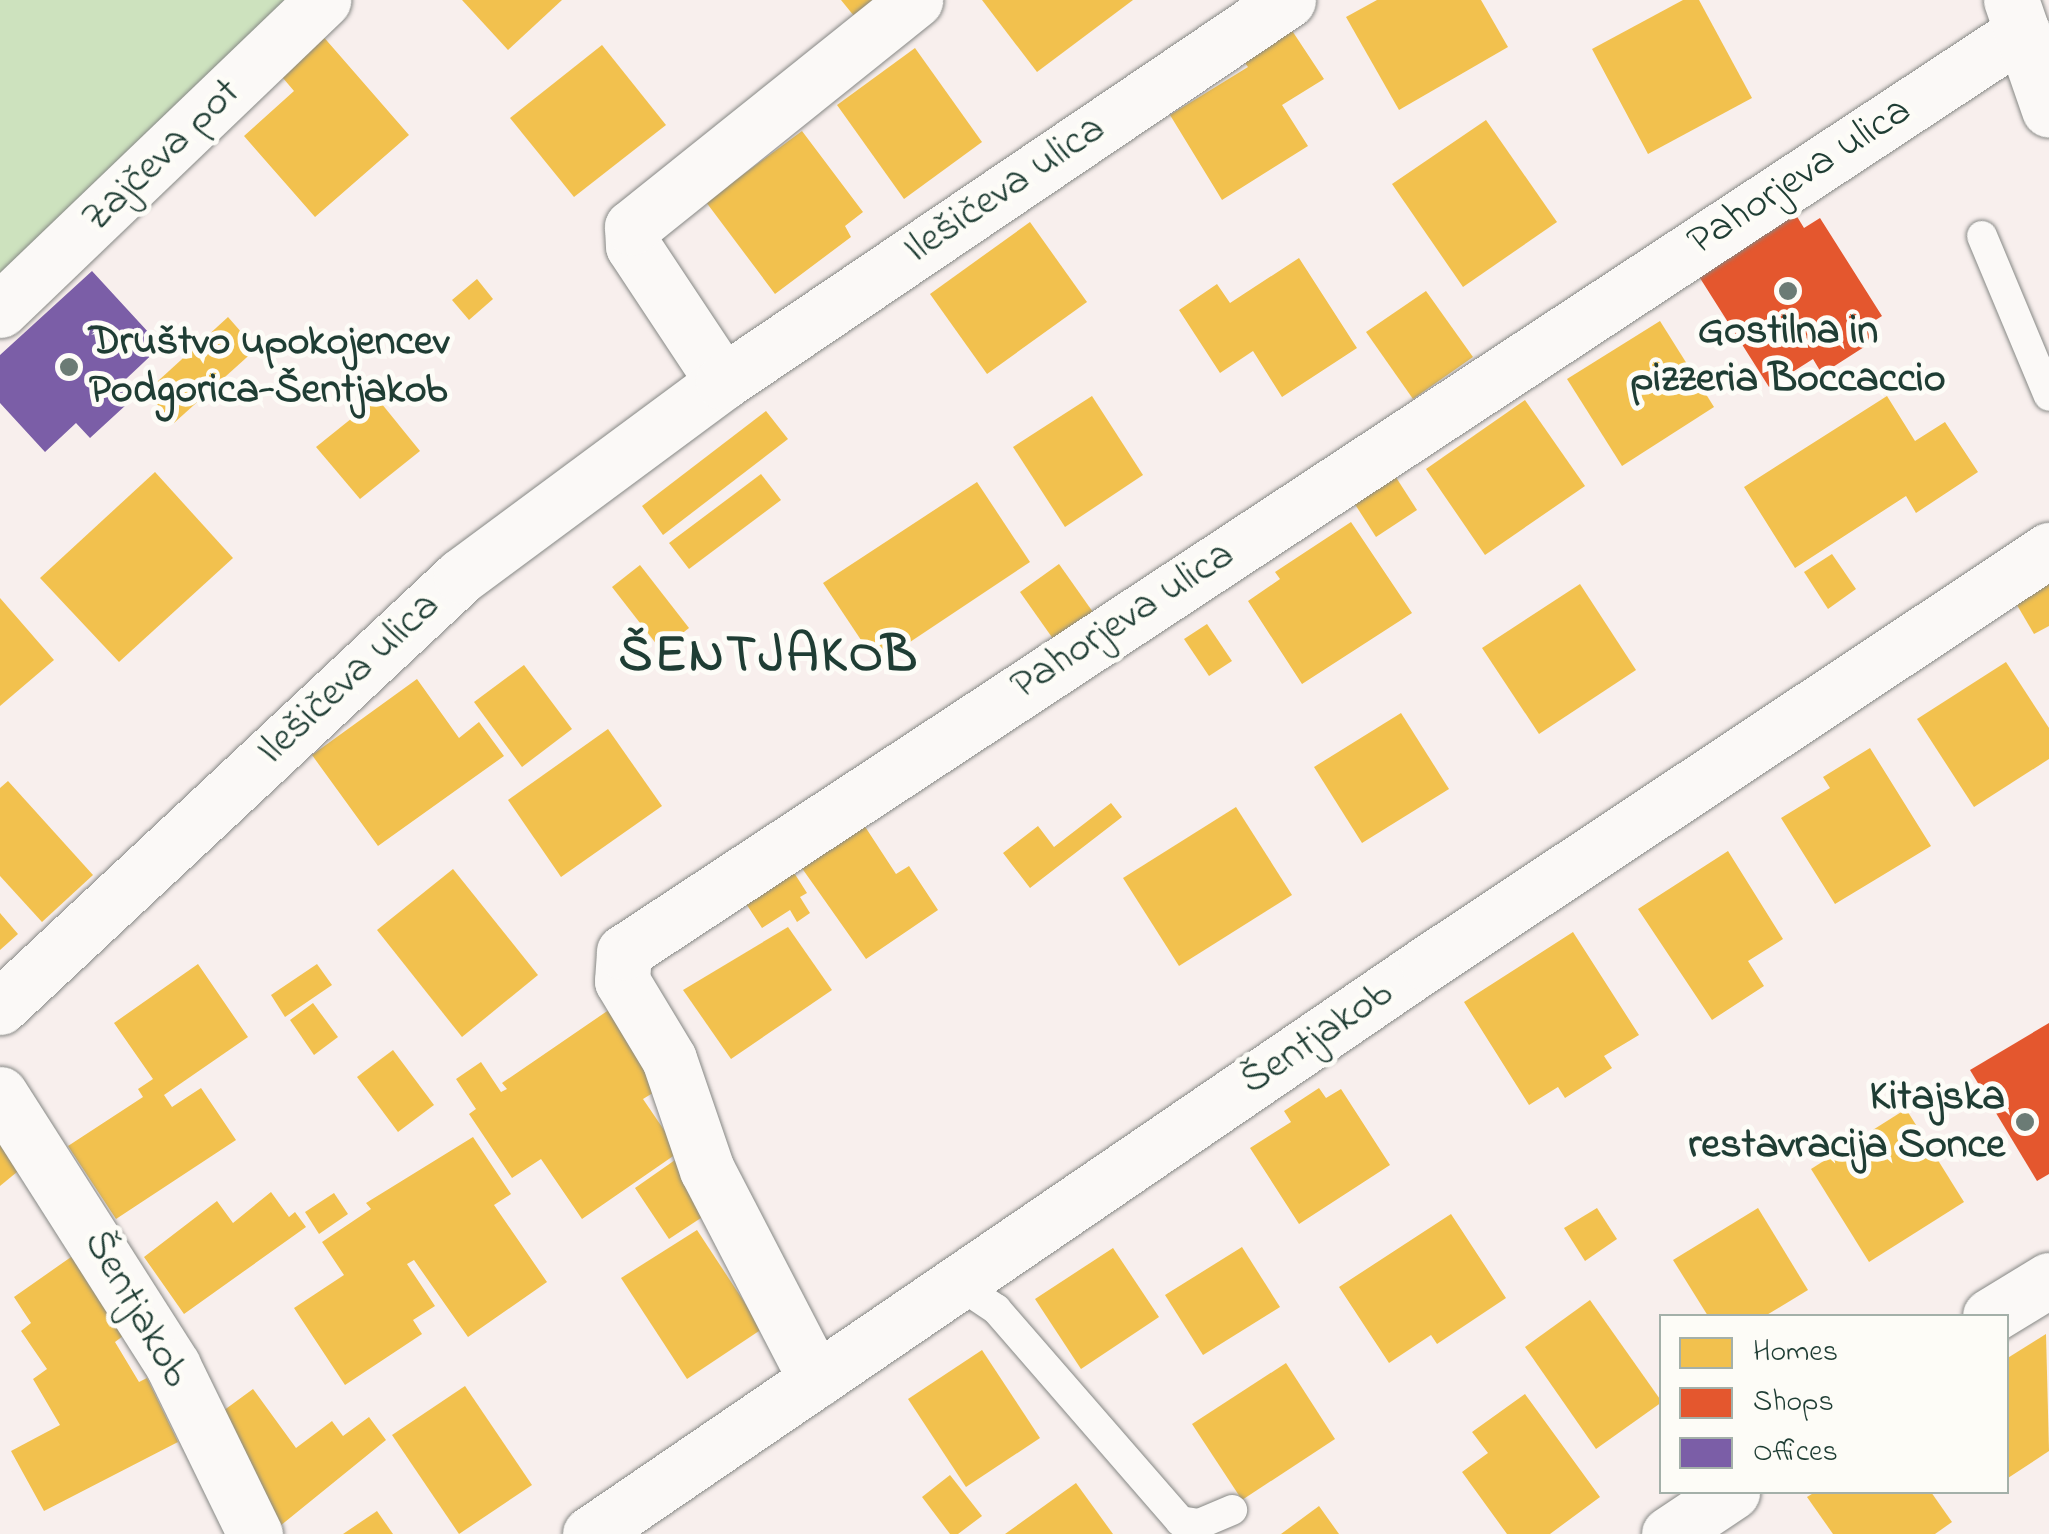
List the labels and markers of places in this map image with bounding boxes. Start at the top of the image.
marker: Gostilna in pizzeria Boccaccio [1777,280,1799,302]
place label: Gostilna in pizzeria Boccaccio [1631,307,1945,406]
place label: Društvo upokojencev Podgorica-Šentjakob [89,318,449,416]
marker: Društvo upokojencev Podgorica-Šentjakob [58,356,80,378]
place label: Kitajska restavracija Sonce [1688,1073,2005,1172]
marker: Kitajska restavracija Sonce [2014,1111,2036,1133]

